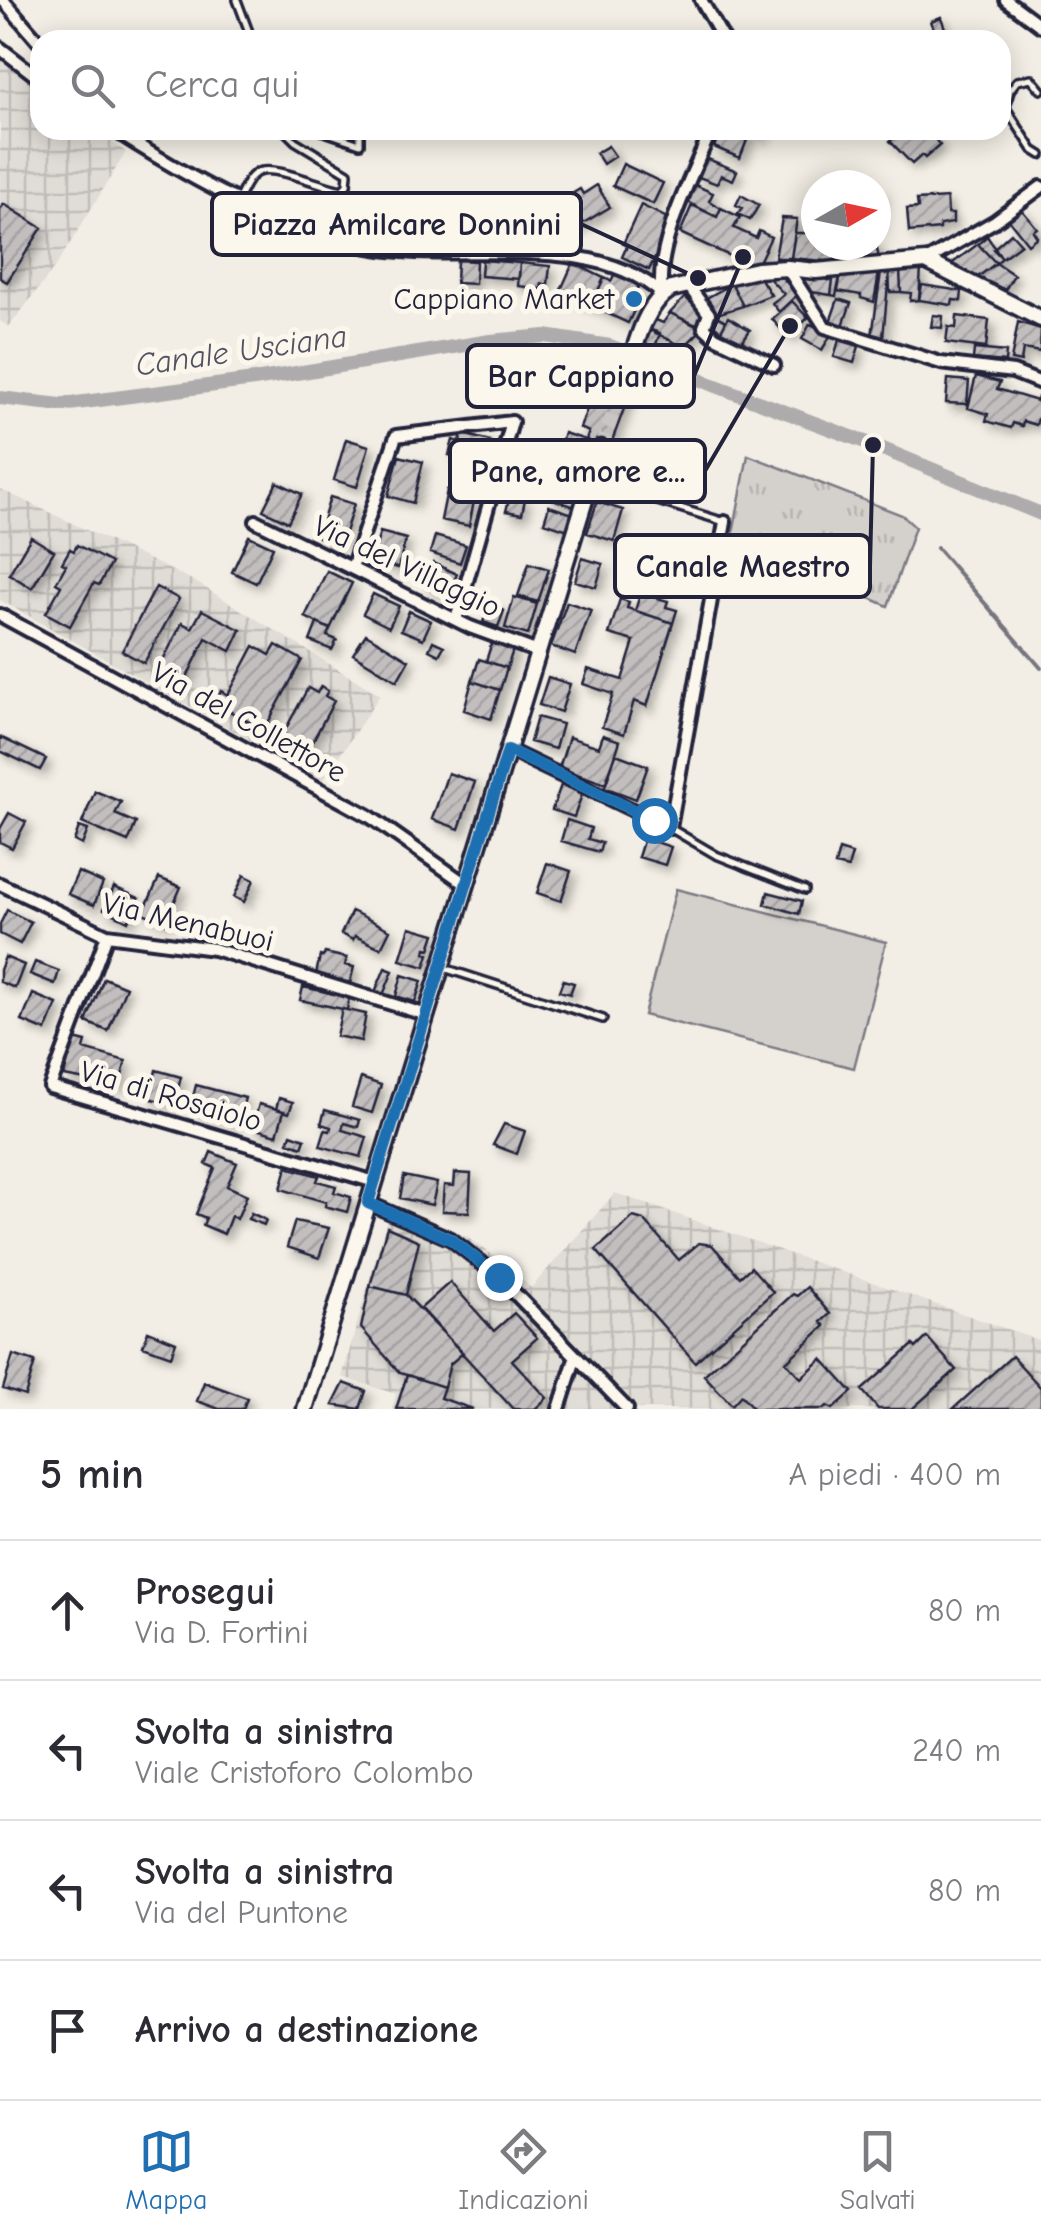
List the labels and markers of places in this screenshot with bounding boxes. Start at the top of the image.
callout: Piazza Amilcare Donnini [212,193,581,255]
place label: Cappiano Market [393,282,615,317]
marker: Cappiano Market [623,288,645,310]
callout: Bar Cappiano [467,345,694,407]
callout: Pane, amore e... [450,440,705,502]
callout: Canale Maestro [615,535,870,597]

